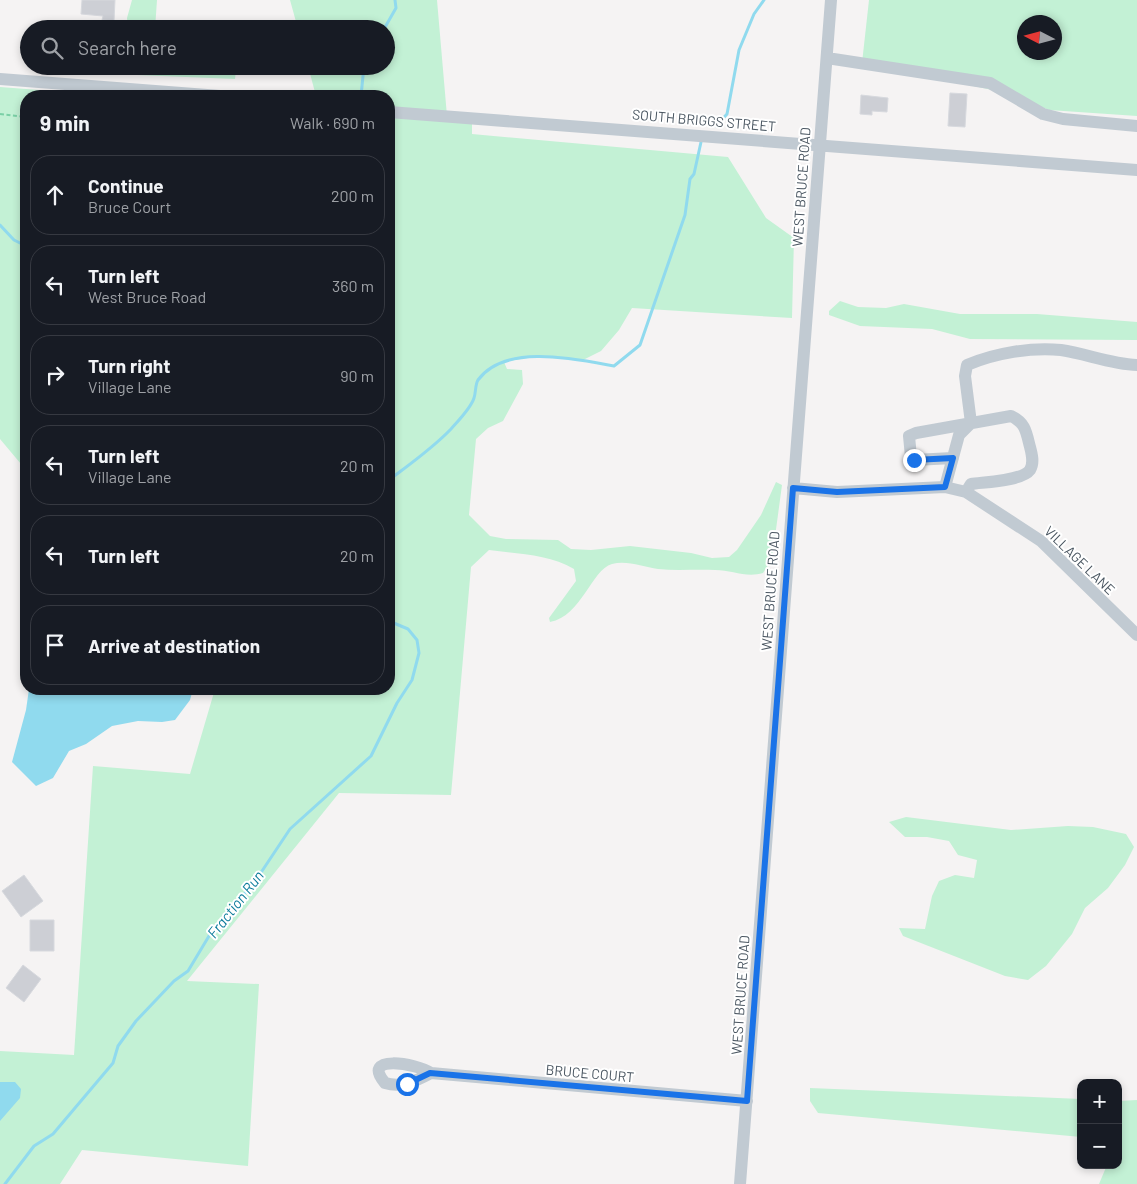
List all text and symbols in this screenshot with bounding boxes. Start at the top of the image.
north arrow [1017,15,1062,60]
search box [20,20,395,75]
icon: search [38,34,66,62]
text: Search here [78,36,177,59]
street label: SOUTH BRIGGS STREET [631,105,777,135]
text: 9 min [40,110,90,135]
text: Walk · 690 m [290,113,375,132]
street label: WEST BRUCE ROAD [788,127,814,247]
text: Continue [88,174,164,197]
icon: ahead [41,181,69,209]
text: 200 m [331,186,374,205]
text: Bruce Court [88,197,171,216]
text: Turn left [88,264,159,287]
icon: left [41,271,69,299]
text: 360 m [332,276,374,295]
text: West Bruce Road [88,287,206,306]
text: Turn right [88,354,170,377]
icon: right [41,361,69,389]
text: 90 m [340,366,374,385]
text: Village Lane [88,377,172,396]
text: Turn left [88,444,159,467]
route end [903,449,926,472]
icon: left [41,451,69,479]
text: 20 m [340,456,374,475]
text: Village Lane [88,467,172,486]
street label: VILLAGE LANE [1041,522,1119,598]
street label: WEST BRUCE ROAD [757,531,783,651]
icon: left [41,541,69,569]
text: Turn left [88,544,159,567]
text: 20 m [340,546,374,565]
icon: arrive [41,631,69,659]
text: Arrive at destination [88,634,260,657]
water label: Fraction Run [203,866,267,941]
street label: WEST BRUCE ROAD [727,935,753,1055]
street label: BRUCE COURT [545,1061,635,1085]
route start [396,1073,419,1096]
map controls [1077,1079,1122,1169]
button: + [1077,1079,1122,1124]
button: − [1077,1124,1122,1169]

